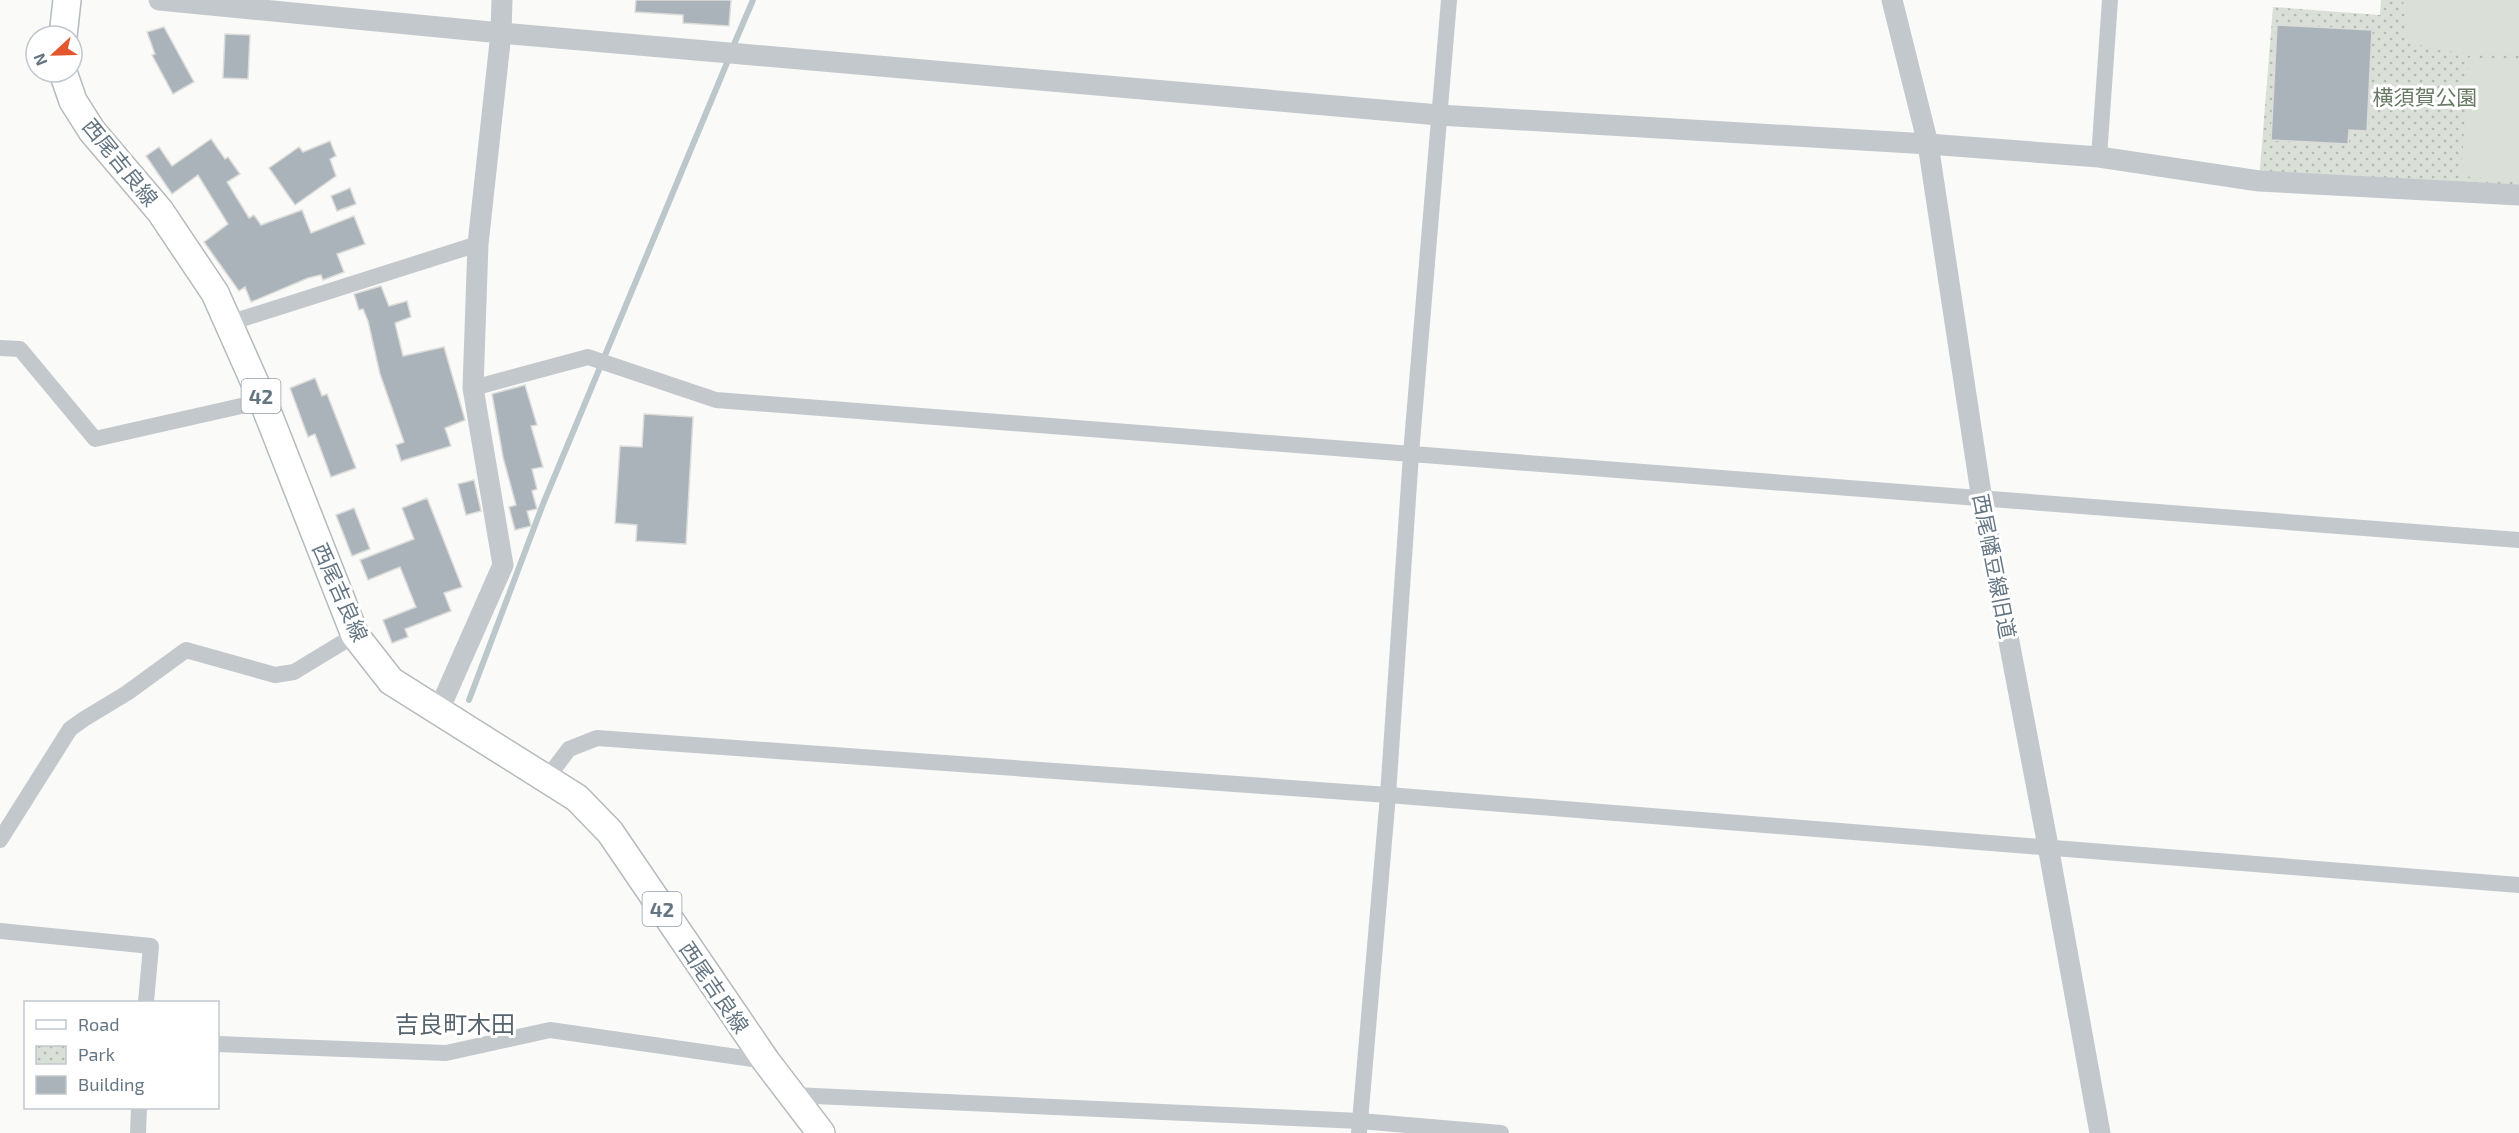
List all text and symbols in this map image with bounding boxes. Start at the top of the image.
north arrow [24,24,84,84]
text: N [29,51,51,69]
park label: 横須賀公園 [2373,84,2478,109]
street label: 西尾吉良線 [78,113,164,211]
road number: 42 [242,379,280,413]
street label: 西尾幡豆線旧道 [1969,491,2021,641]
street label: 西尾吉良線 [308,539,374,645]
road number: 42 [642,892,682,926]
street label: 西尾吉良線 [675,936,755,1038]
legend [24,1001,219,1109]
district label: 吉良町木田 [395,1009,515,1038]
text: Road [78,1013,119,1035]
text: Park [78,1043,115,1065]
text: Building [78,1073,145,1095]

